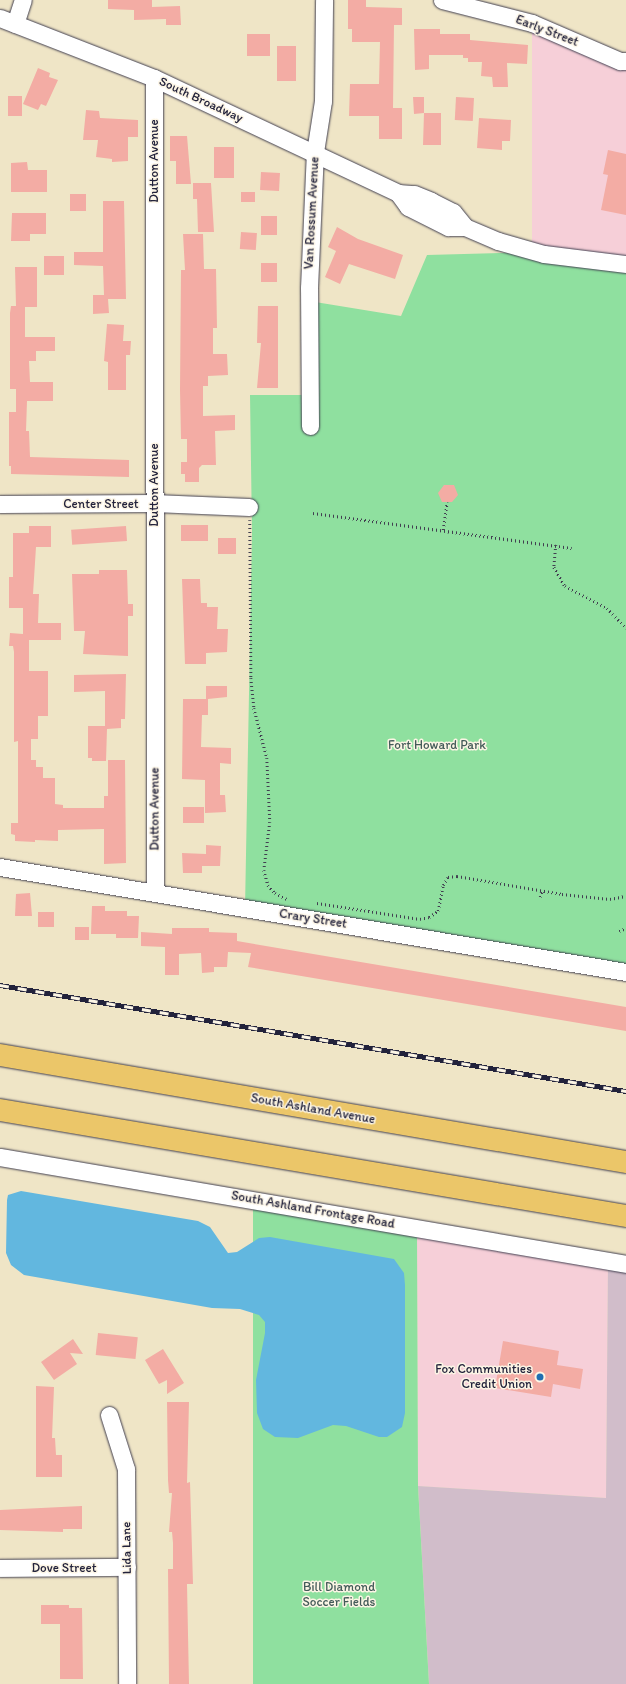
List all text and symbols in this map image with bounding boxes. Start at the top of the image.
street label: Early Street [513,12,581,50]
street label: South Broadway [157,74,245,126]
street label: Dutton Avenue [146,120,162,202]
street label: Van Rossum Avenue [301,157,323,269]
street label: Dutton Avenue [146,444,162,526]
street label: Center Street [63,496,139,512]
park label: Fort Howard Park [388,737,486,753]
street label: Dutton Avenue [147,768,163,850]
street label: Crary Street [278,906,348,932]
street label: South Ashland Avenue [250,1091,376,1127]
street label: South Ashland Frontage Road [231,1188,395,1232]
place label: Fox Communities Credit Union [435,1362,532,1393]
marker: Fox Communities Credit Union [535,1372,545,1382]
street label: Lida Lane [119,1521,135,1575]
street label: Dove Street [32,1560,96,1576]
park label: Bill Diamond Soccer Fields [303,1580,375,1611]

